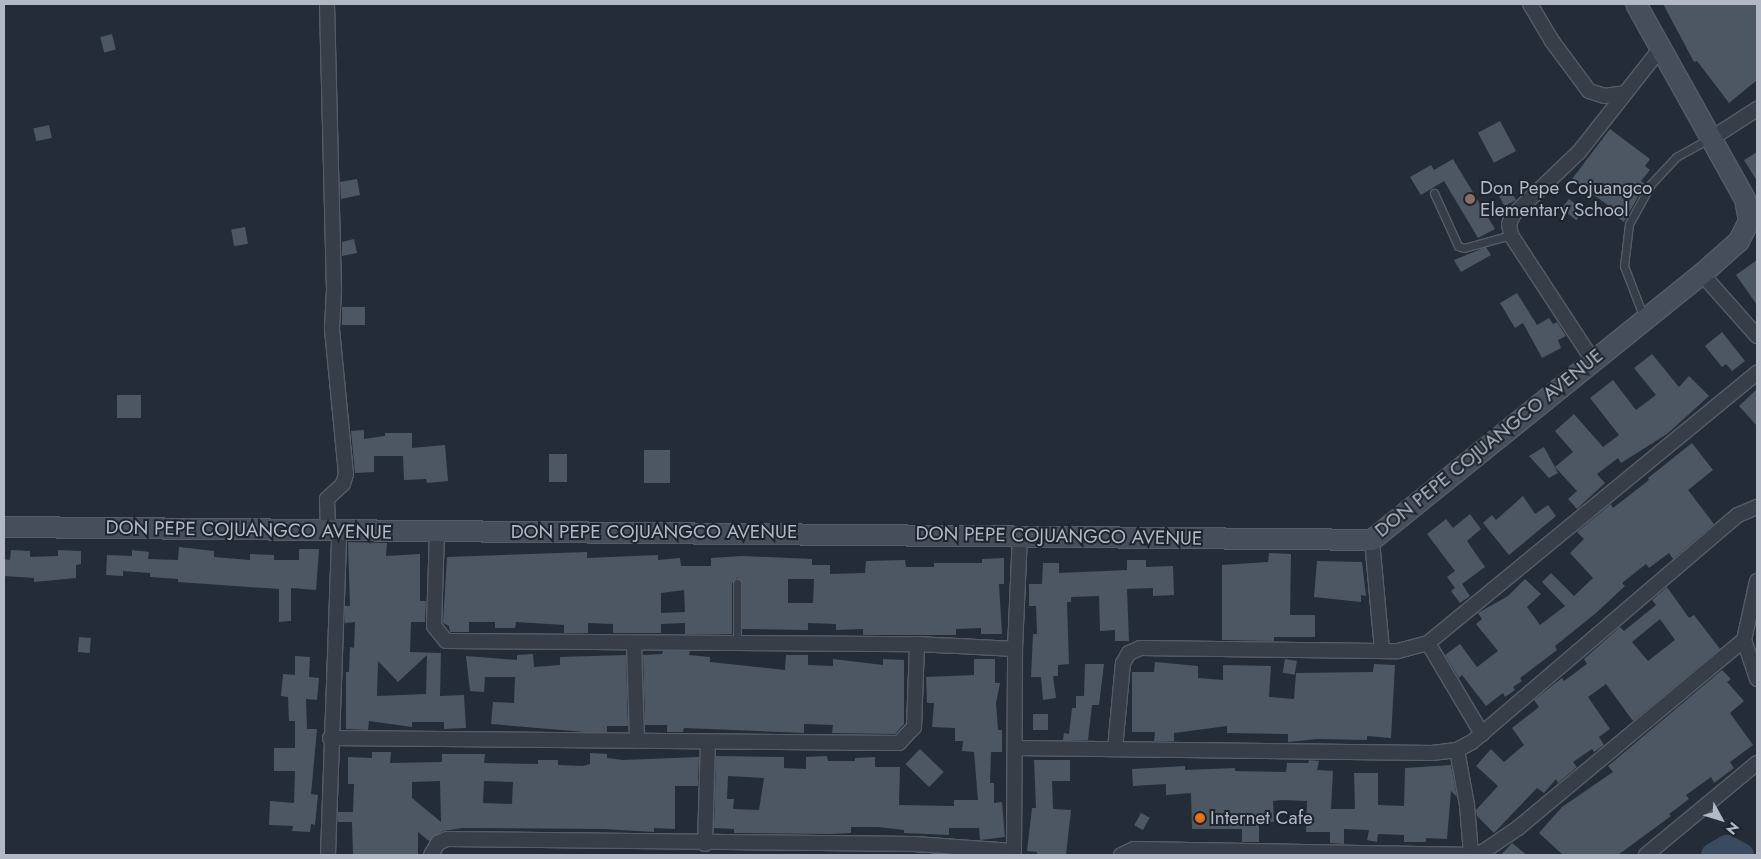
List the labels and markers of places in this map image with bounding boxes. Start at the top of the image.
place label: Don Pepe Cojuangco Elementary School [1480,177,1652,221]
marker: Don Pepe Cojuangco Elementary School [1464,193,1476,205]
place label: Internet Cafe [1210,807,1313,829]
marker: Internet Cafe [1194,812,1206,824]

